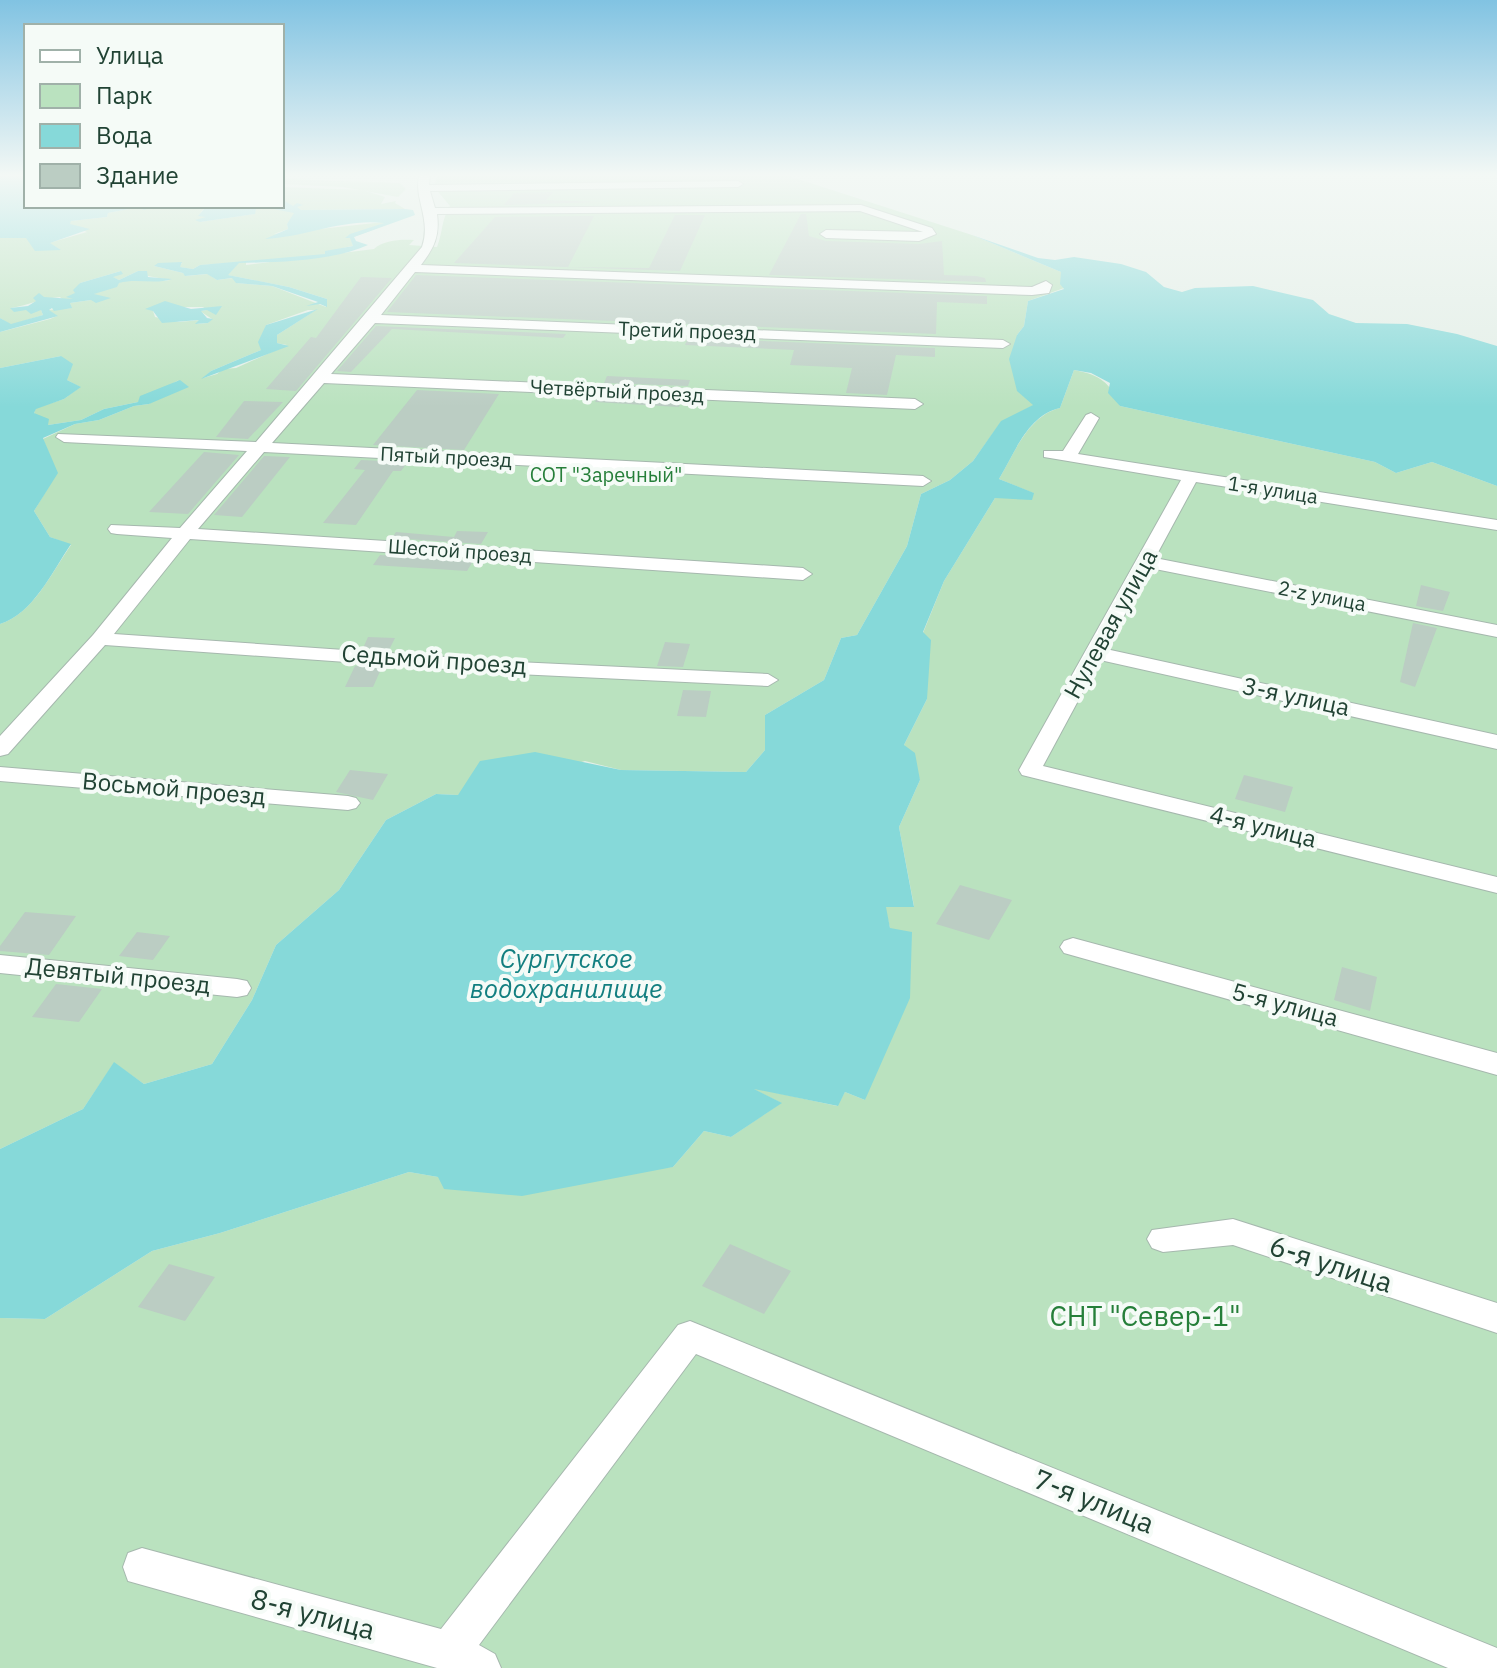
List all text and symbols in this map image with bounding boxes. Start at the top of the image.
legend [24,24,284,208]
text: Улица [96,39,164,71]
text: Парк [96,79,153,111]
text: Вода [96,119,152,151]
text: Здание [96,159,179,191]
street label: Третий проезд [618,315,756,346]
street label: Четвёртый проезд [529,372,705,409]
street label: Пятый проезд [379,440,513,473]
park label: СОТ "Заречный" [530,461,682,488]
street label: 1-я улица [1226,469,1320,510]
street label: Шестой проезд [387,532,533,569]
street label: Нулевая улица [1056,543,1165,704]
street label: 2-z улица [1276,574,1369,617]
street label: Седьмой проезд [340,637,528,681]
street label: 3-я улица [1240,669,1353,723]
street label: Восьмой проезд [81,764,267,812]
street label: 4-я улица [1207,797,1320,855]
water label: Сургутское водохранилище [470,941,662,1005]
street label: Девятый проезд [24,949,212,1001]
street label: 5-я улица [1228,974,1342,1034]
street label: 6-я улица [1265,1226,1397,1301]
park label: СНТ "Север-1" [1049,1297,1241,1334]
street label: 7-я улица [1028,1460,1160,1542]
street label: 8-я улица [247,1579,379,1648]

